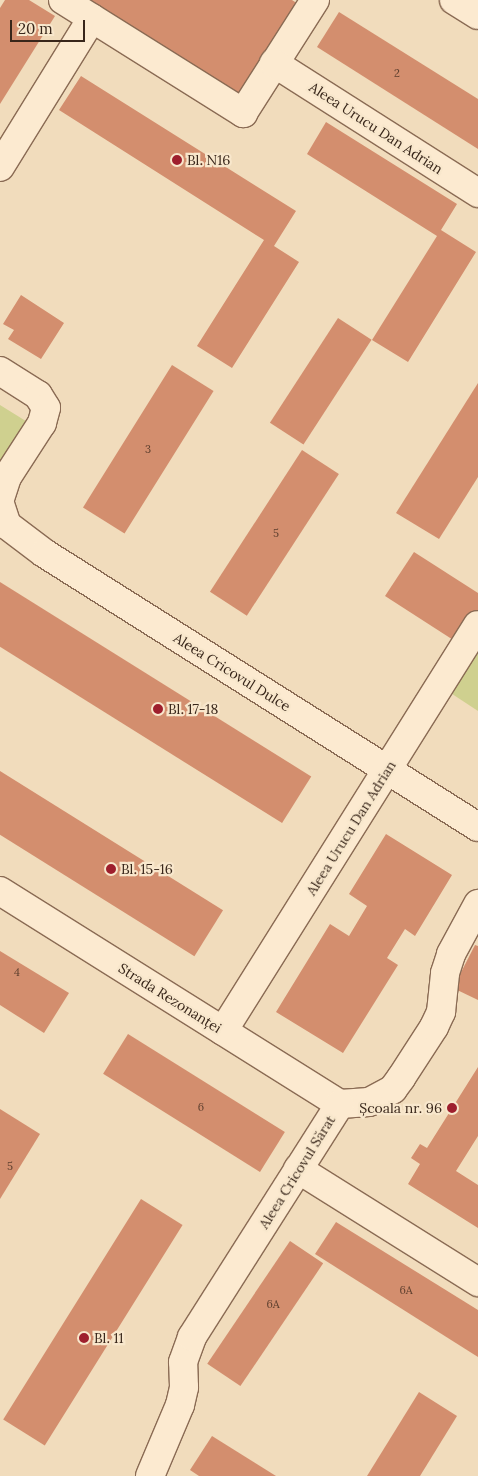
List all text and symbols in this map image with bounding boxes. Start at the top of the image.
scale bar [12,10,88,42]
text: 20 m [18,19,53,38]
house number: 2 [394,66,400,80]
street label: Aleea Urucu Dan Adrian [306,79,446,177]
place label: Bl. N16 [187,152,230,168]
marker: Bl. N16 [171,154,183,166]
house number: 3 [145,442,151,456]
house number: 5 [273,526,279,540]
street label: Aleea Cricovul Dulce [171,629,293,715]
place label: Bl. 17-18 [168,701,218,717]
marker: Bl. 17-18 [152,703,164,715]
street label: Aleea Urucu Dan Adrian [303,758,399,898]
place label: Bl. 15-16 [121,861,173,877]
marker: Bl. 15-16 [105,863,117,875]
street label: Strada Rezonanței [115,960,225,1036]
house number: 4 [14,965,20,979]
house number: 6 [198,1100,204,1114]
place label: Școala nr. 96 [359,1100,442,1116]
marker: Școala nr. 96 [446,1102,458,1114]
street label: Aleea Cricovul Sărat [255,1112,339,1232]
house number: 5 [7,1159,13,1173]
house number: 6A [399,1283,413,1297]
house number: 6A [266,1297,280,1311]
place label: Bl. 11 [94,1330,124,1346]
marker: Bl. 11 [78,1332,90,1344]

